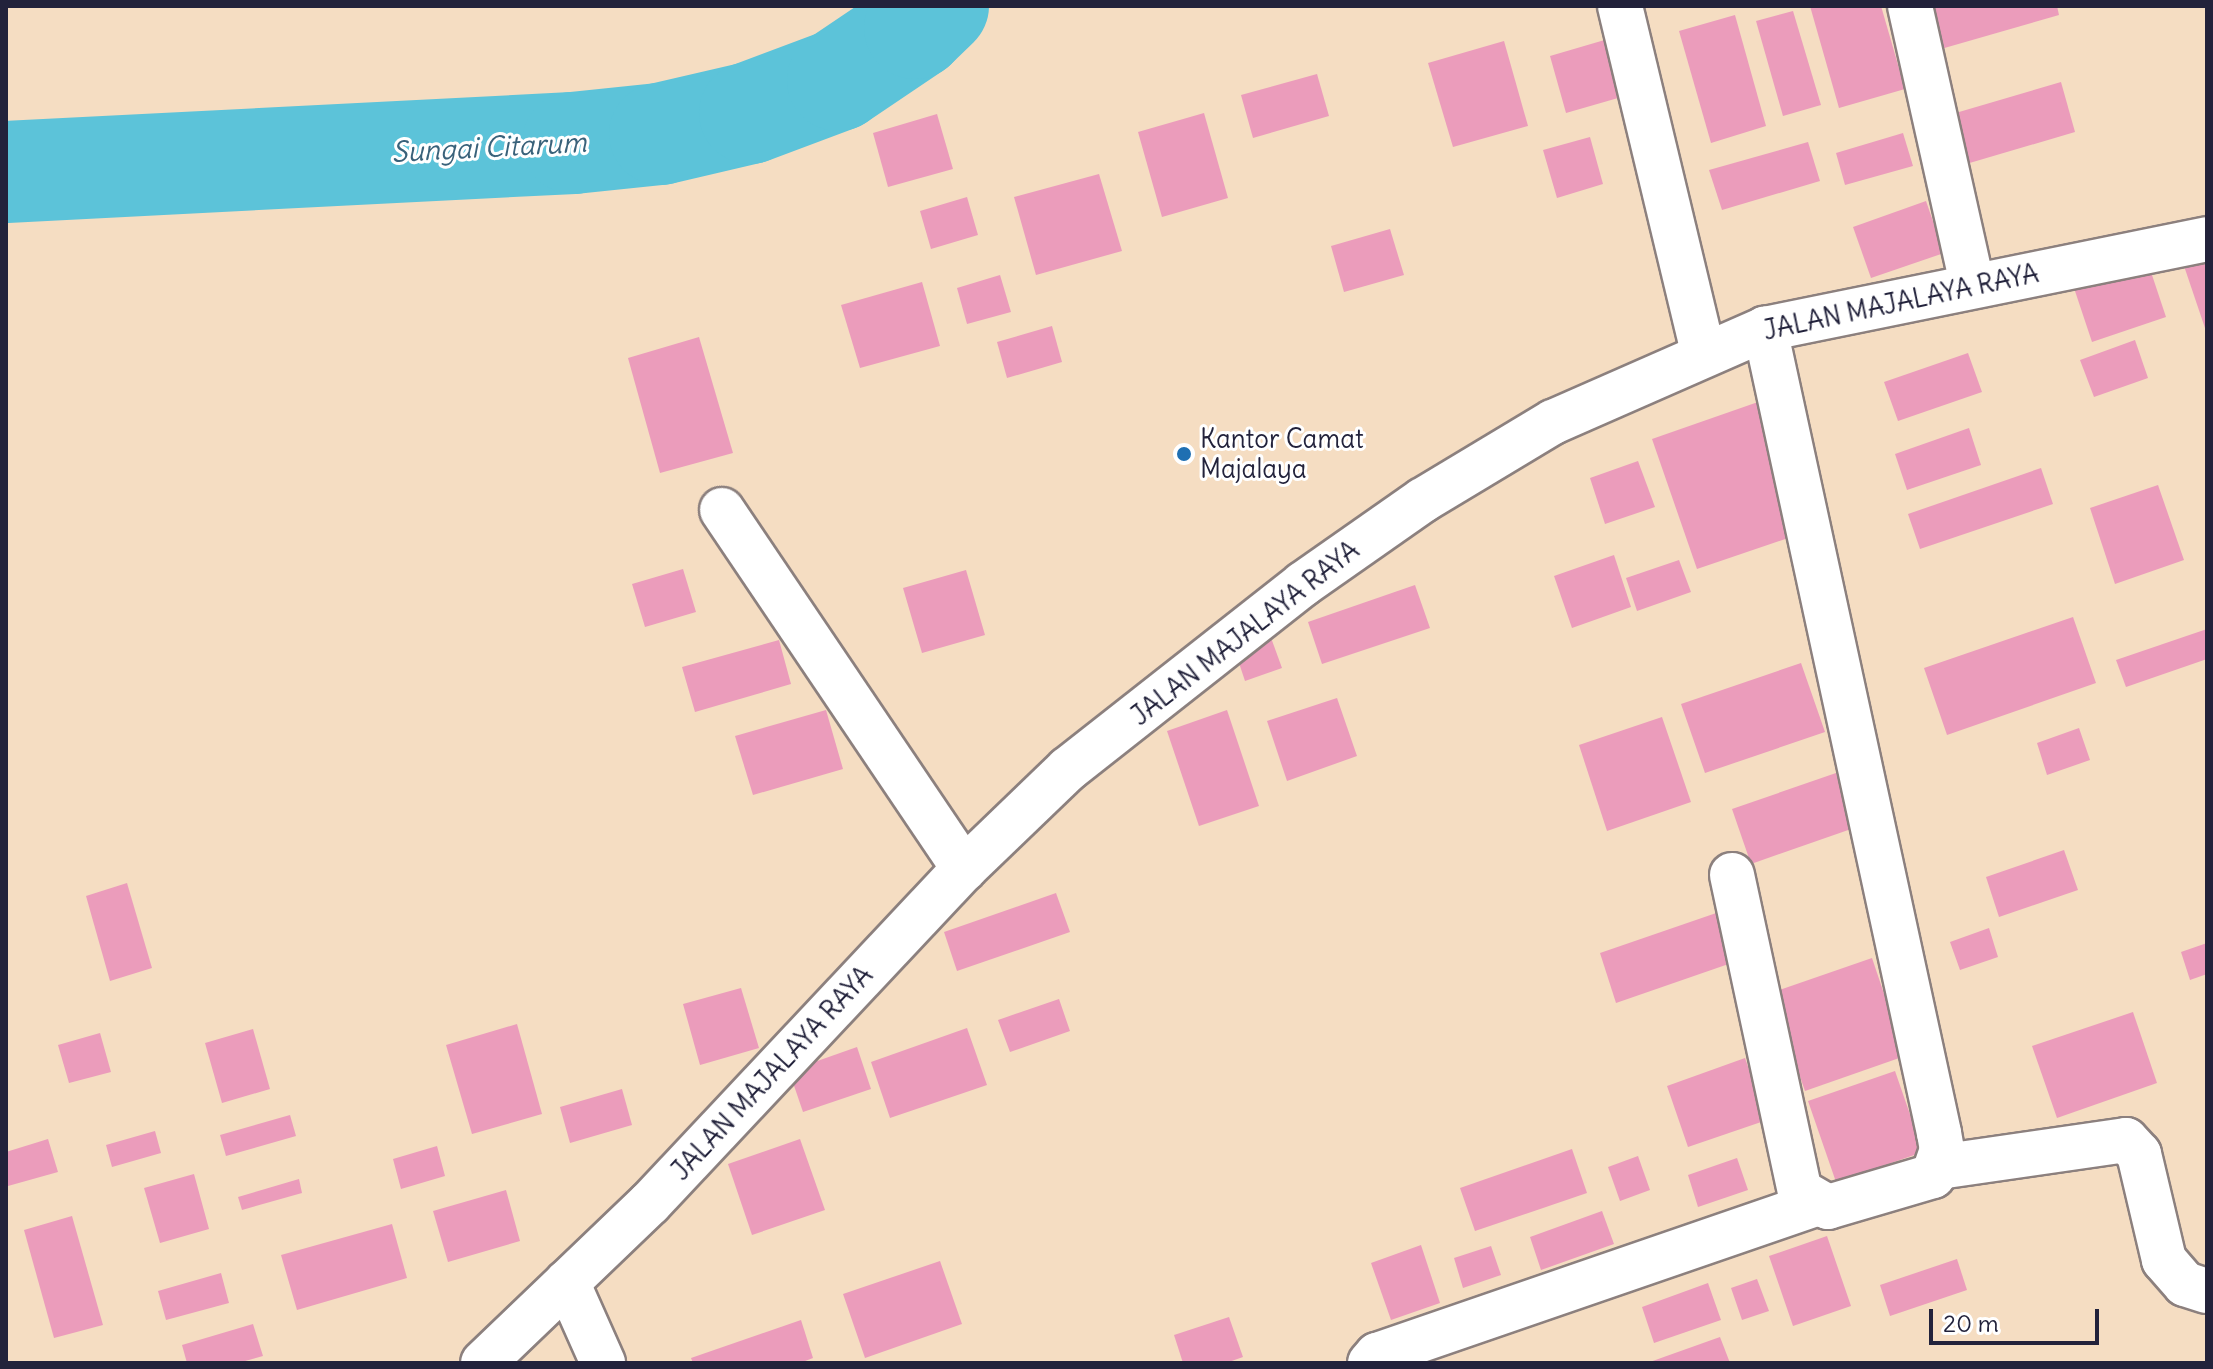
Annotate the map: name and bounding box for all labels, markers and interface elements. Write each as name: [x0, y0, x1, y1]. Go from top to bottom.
water label: Sungai Citarum: [391, 125, 587, 169]
street label: JALAN MAJALAYA RAYA: [1760, 258, 2042, 346]
place label: Kantor Camat Majalaya: [1200, 423, 1364, 484]
marker: Kantor Camat Majalaya: [1175, 445, 1193, 463]
street label: JALAN MAJALAYA RAYA: [1125, 534, 1365, 732]
street label: JALAN MAJALAYA RAYA: [665, 960, 879, 1186]
scale bar: [1933, 1293, 2103, 1343]
text: 20 m: [1943, 1308, 1999, 1338]

